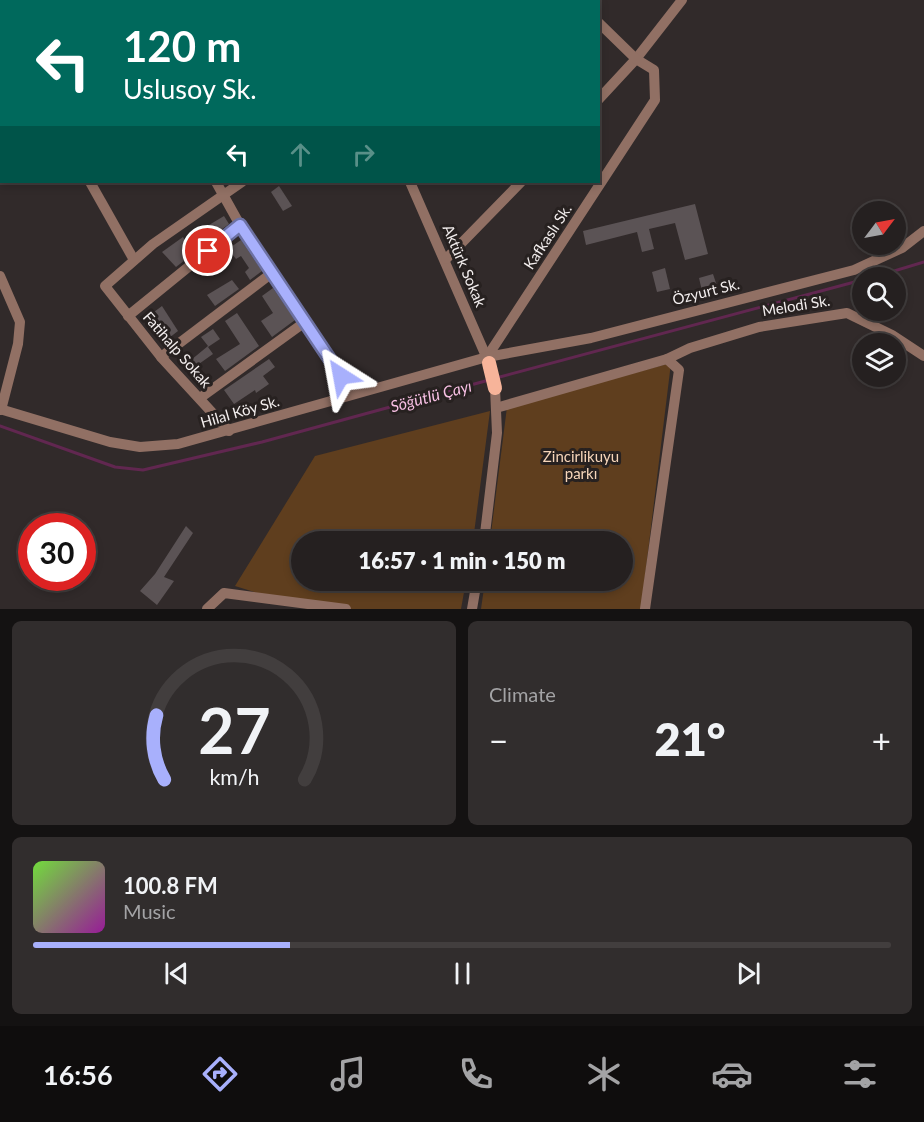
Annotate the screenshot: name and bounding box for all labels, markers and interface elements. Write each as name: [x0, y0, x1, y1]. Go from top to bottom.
text: 120 m: [123, 21, 241, 71]
icon: left: [24, 24, 102, 102]
text: Uslusoy Sk.: [123, 72, 257, 105]
icon: left: [221, 138, 254, 171]
icon: ahead: [284, 138, 317, 171]
icon: right: [347, 138, 380, 171]
street label: Kafkaslı Sk.: [519, 200, 575, 272]
north arrow: [852, 201, 906, 255]
map controls: [852, 201, 906, 387]
street label: Aktürk Sokak: [440, 222, 490, 310]
pin: [182, 225, 233, 276]
icon: arrive: [191, 234, 224, 267]
button: search: [852, 267, 906, 321]
street label: Özyurt Sk.: [670, 274, 741, 308]
street label: Melodi Sk.: [761, 291, 831, 319]
street label: Fatihalp Sokak: [140, 308, 216, 391]
button: layers: [852, 333, 906, 387]
position arrow: [309, 344, 373, 408]
water label: Söğütlü Çayı: [388, 376, 474, 415]
street label: Hilal Köy Sk.: [198, 391, 281, 431]
park label: Zincirlikuyu parkı: [543, 447, 619, 482]
speed limit sign: 30: [18, 513, 96, 591]
text: 16:57 · 1 min · 150 m: [359, 547, 565, 574]
text: Climate: [489, 682, 556, 706]
text: 27: [198, 692, 270, 767]
text: 21°: [655, 712, 725, 766]
text: −: [489, 720, 508, 760]
text: +: [872, 720, 891, 760]
text: km/h: [209, 764, 259, 790]
text: 100.8 FM: [123, 872, 218, 899]
text: Music: [123, 899, 176, 923]
icon: previous: [160, 957, 193, 990]
icon: pause: [446, 957, 479, 990]
icon: next: [732, 957, 765, 990]
icon: directions: [199, 1053, 241, 1095]
icon: music: [327, 1053, 369, 1095]
icon: phone: [455, 1053, 497, 1095]
icon: climate: [583, 1053, 625, 1095]
icon: car: [711, 1053, 753, 1095]
icon: filters: [839, 1053, 881, 1095]
text: 16:56: [43, 1058, 113, 1091]

